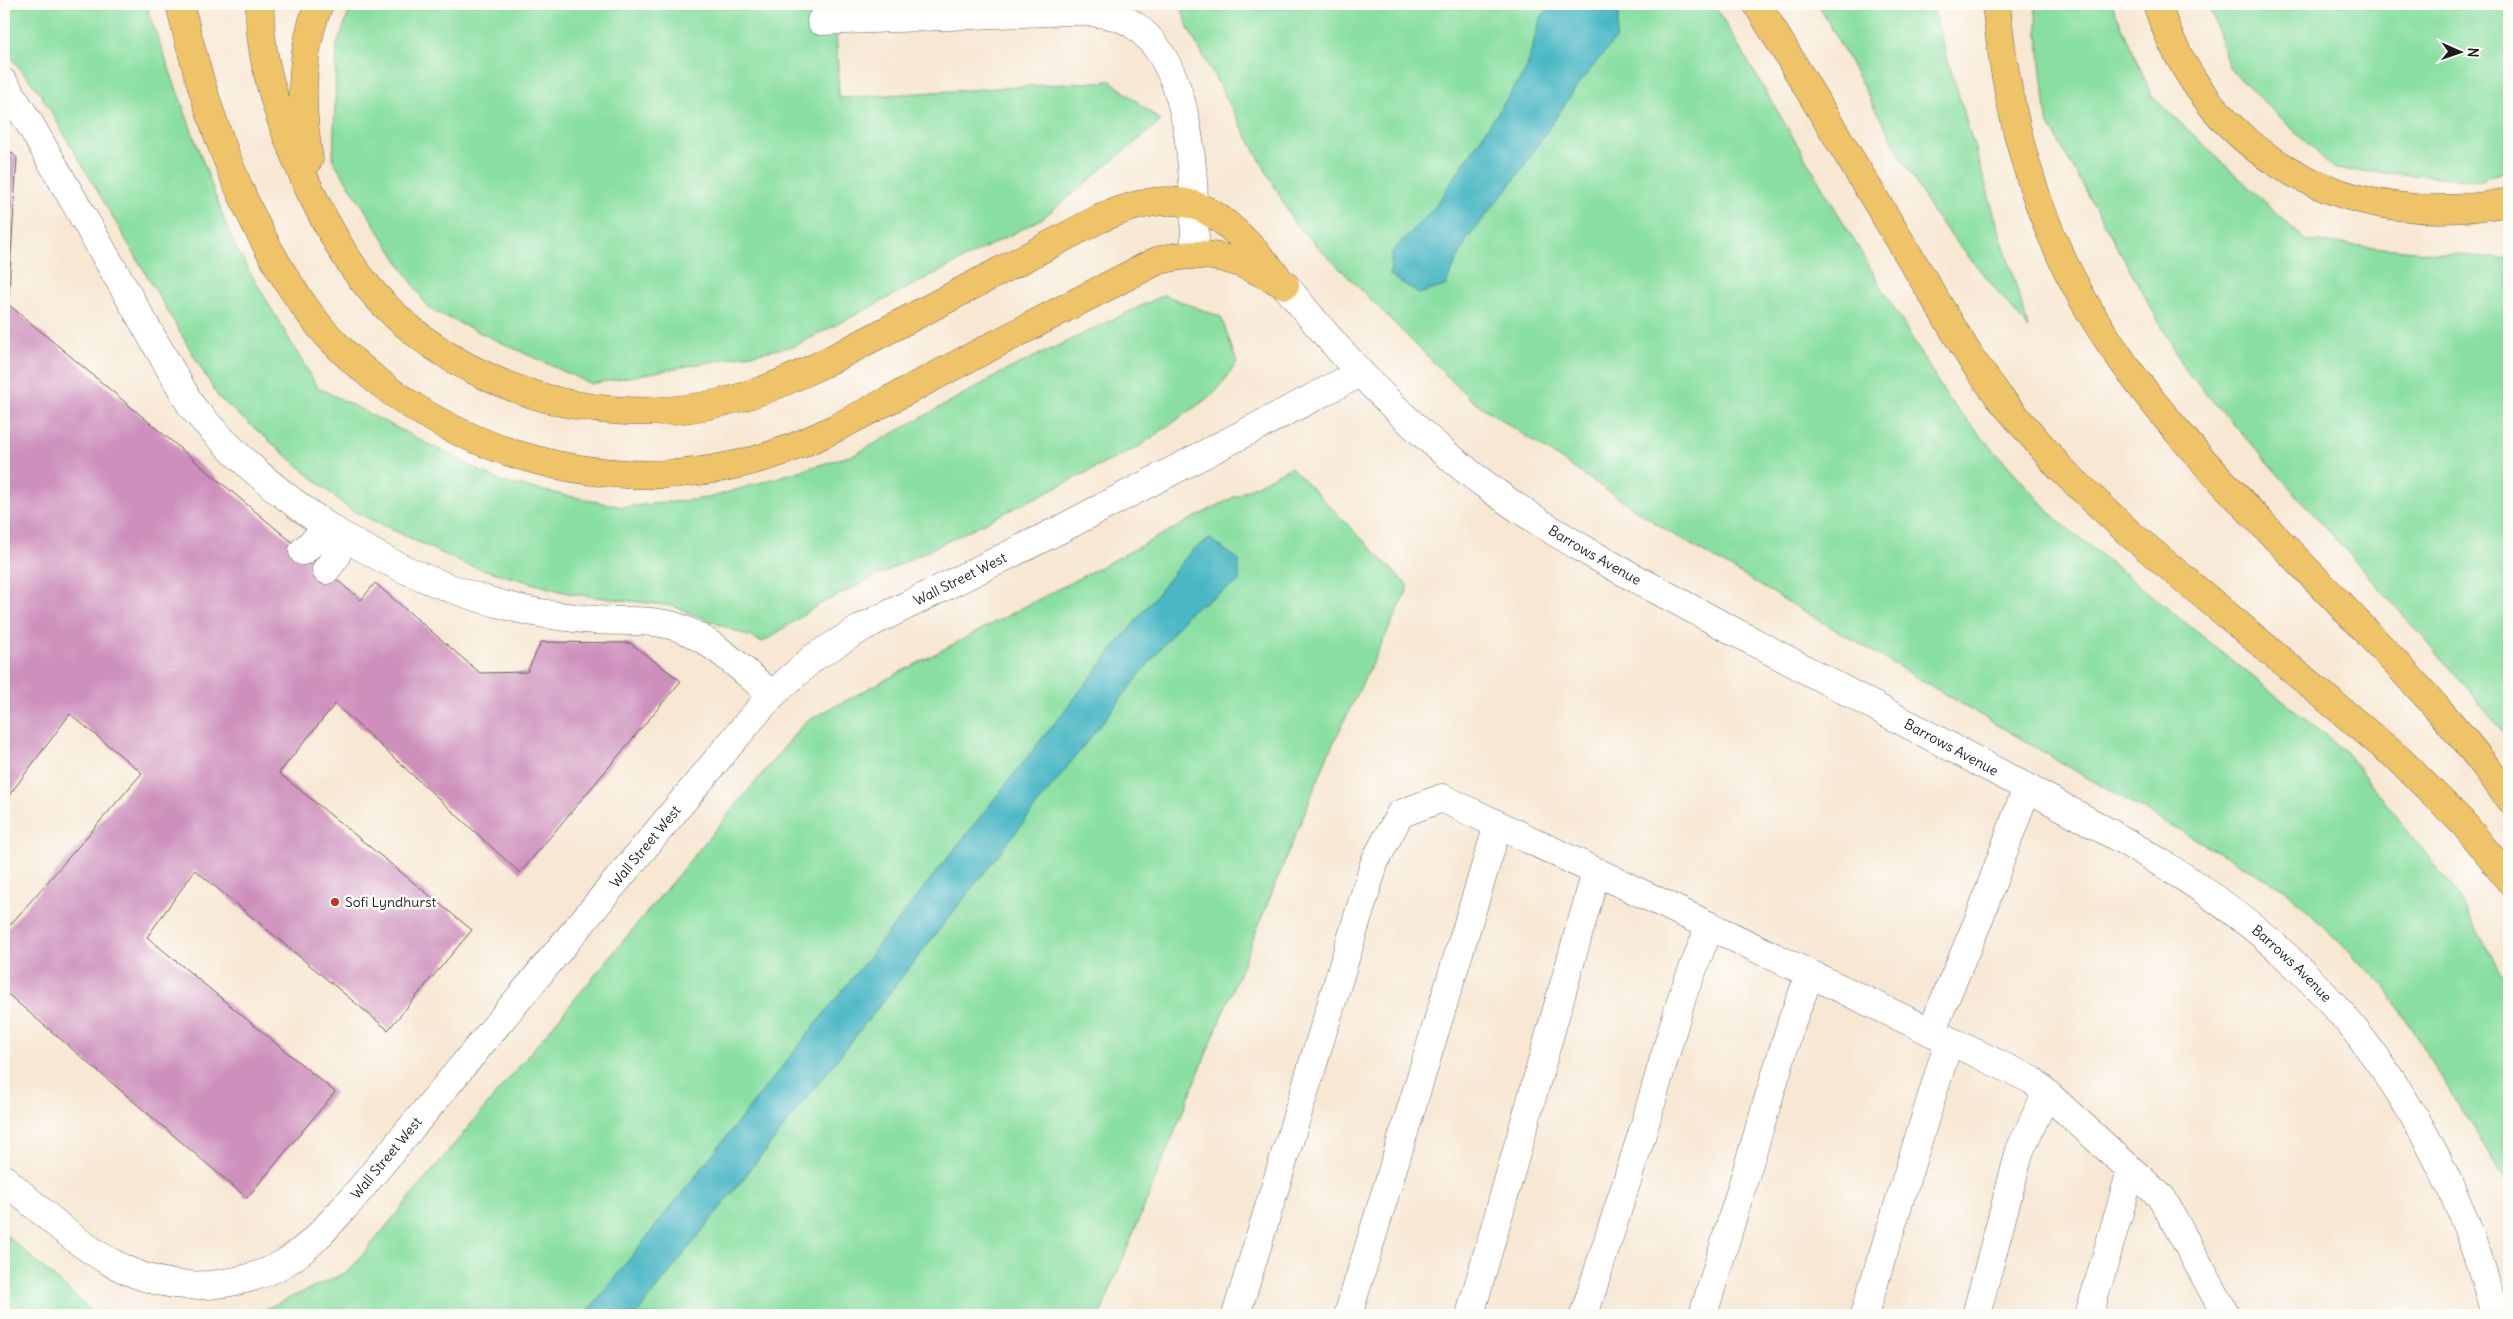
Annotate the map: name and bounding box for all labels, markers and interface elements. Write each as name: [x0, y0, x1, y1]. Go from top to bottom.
north arrow: [2436, 28, 2486, 78]
text: N: [2464, 47, 2482, 58]
street label: Barrows Avenue: [1545, 521, 1644, 589]
street label: Wall Street West: [911, 548, 1010, 610]
street label: Barrows Avenue: [1901, 715, 2001, 780]
street label: Wall Street West: [606, 801, 685, 891]
place label: Sofi Lyndhurst: [345, 893, 437, 911]
marker: Sofi Lyndhurst: [329, 896, 341, 908]
street label: Barrows Avenue: [2248, 921, 2336, 1006]
street label: Wall Street West: [347, 1113, 426, 1203]

